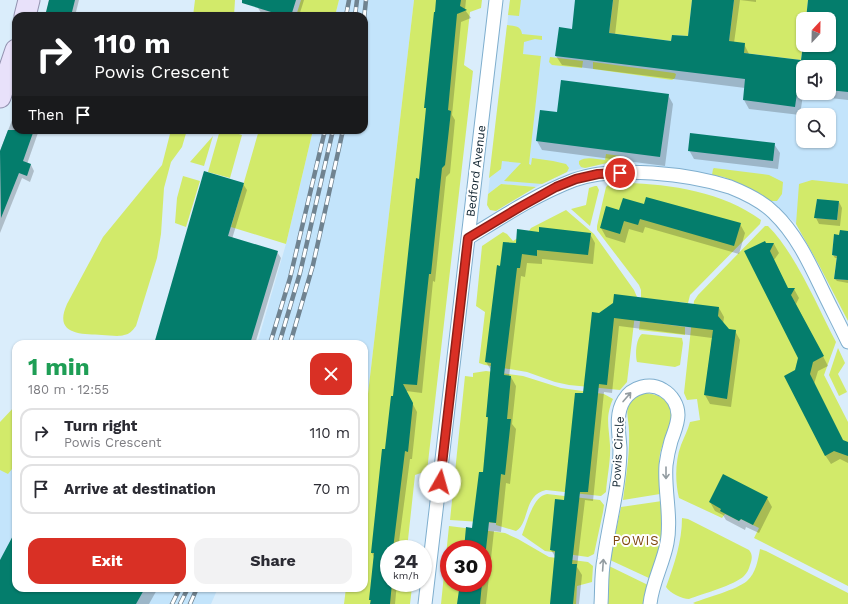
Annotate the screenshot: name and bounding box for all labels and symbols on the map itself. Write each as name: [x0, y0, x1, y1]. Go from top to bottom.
north arrow: [796, 12, 836, 52]
street label: Bedford Avenue: [463, 124, 489, 218]
pin: [603, 156, 637, 190]
one-way arrow: [623, 392, 632, 402]
street label: Powis Circle: [609, 416, 627, 488]
position arrow: [419, 461, 461, 503]
one-way arrow: [662, 466, 670, 479]
district label: POWIS: [612, 533, 660, 548]
speed limit sign: 30: [440, 540, 492, 592]
one-way arrow: [600, 559, 607, 572]

